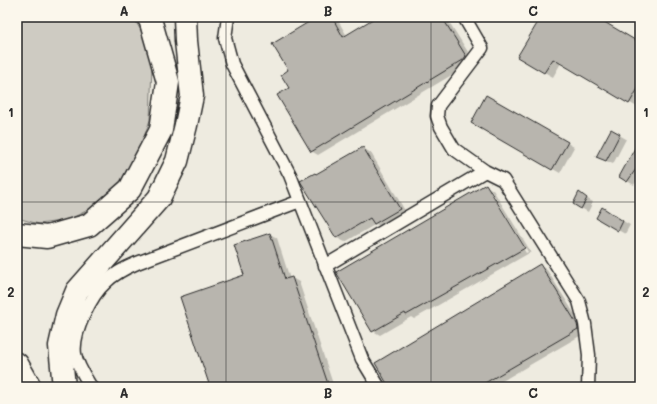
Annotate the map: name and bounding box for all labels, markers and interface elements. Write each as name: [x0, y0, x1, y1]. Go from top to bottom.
text: A: [119, 2, 129, 19]
text: B: [324, 2, 333, 19]
text: C: [528, 2, 538, 19]
text: 1: [8, 103, 14, 120]
text: 1: [643, 103, 649, 120]
text: 2: [7, 283, 15, 300]
text: 2: [642, 283, 650, 300]
text: A: [119, 384, 129, 401]
text: B: [324, 384, 333, 401]
text: C: [528, 384, 538, 401]

